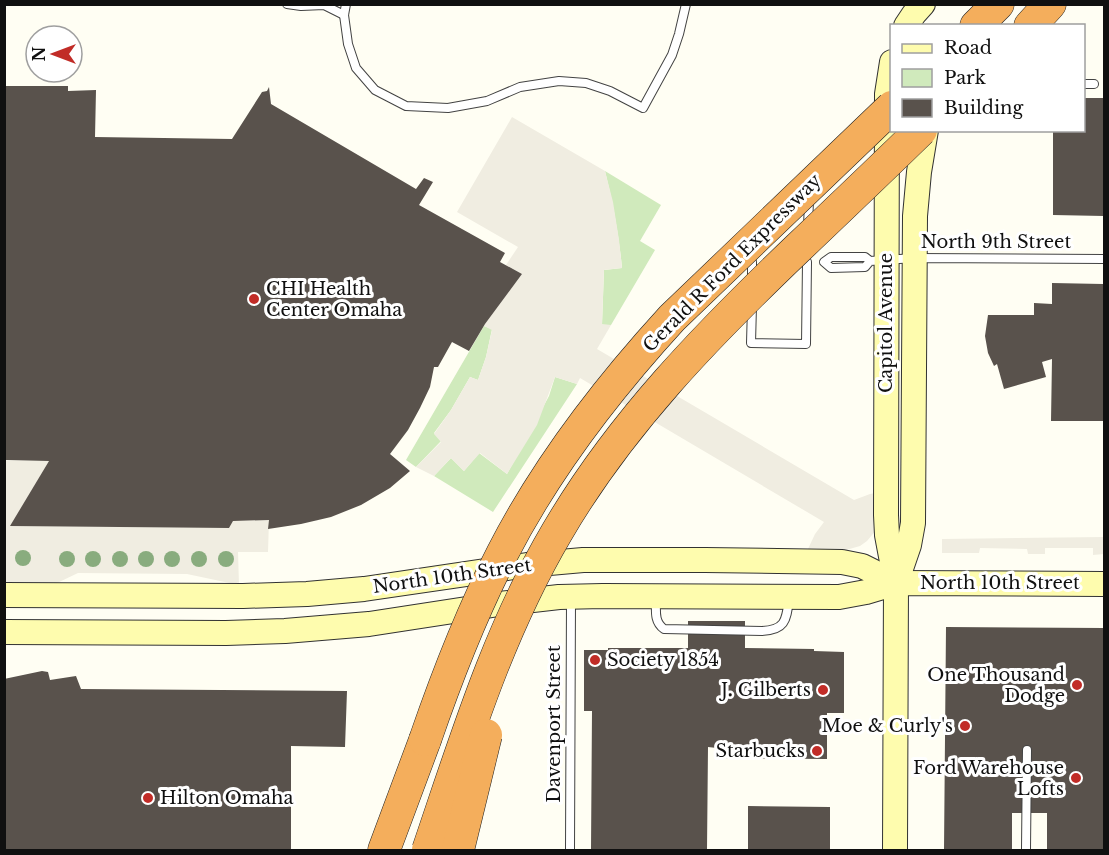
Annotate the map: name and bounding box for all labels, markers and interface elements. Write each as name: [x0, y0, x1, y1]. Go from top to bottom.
north arrow: [24, 24, 84, 84]
legend: [890, 24, 1085, 132]
text: Road: [944, 37, 992, 59]
text: N: [29, 46, 49, 62]
text: Park: [944, 67, 986, 89]
text: Building: [944, 97, 1023, 119]
street label: Gerald R Ford Expressway: [638, 169, 826, 357]
street label: North 9th Street: [921, 231, 1071, 253]
street label: Capitol Avenue: [875, 253, 897, 393]
place label: CHI Health Center Omaha: [266, 278, 402, 321]
marker: CHI Health Center Omaha: [247, 292, 261, 306]
street label: North 10th Street: [371, 554, 533, 598]
street label: North 10th Street: [920, 572, 1080, 594]
street label: Davenport Street: [543, 645, 565, 803]
place label: Society 1854: [607, 649, 719, 671]
marker: Society 1854: [588, 653, 602, 667]
place label: One Thousand Dodge: [927, 664, 1065, 707]
marker: One Thousand Dodge: [1070, 678, 1084, 692]
place label: J. Gilberts: [719, 679, 811, 701]
marker: J. Gilberts: [816, 683, 830, 697]
place label: Moe & Curly's: [822, 715, 953, 737]
marker: Moe & Curly's: [958, 719, 972, 733]
place label: Starbucks: [715, 740, 805, 762]
marker: Starbucks: [810, 744, 824, 758]
place label: Ford Warehouse Lofts: [913, 757, 1064, 800]
marker: Ford Warehouse Lofts: [1069, 771, 1083, 785]
place label: Hilton Omaha: [160, 787, 293, 809]
marker: Hilton Omaha: [141, 791, 155, 805]

